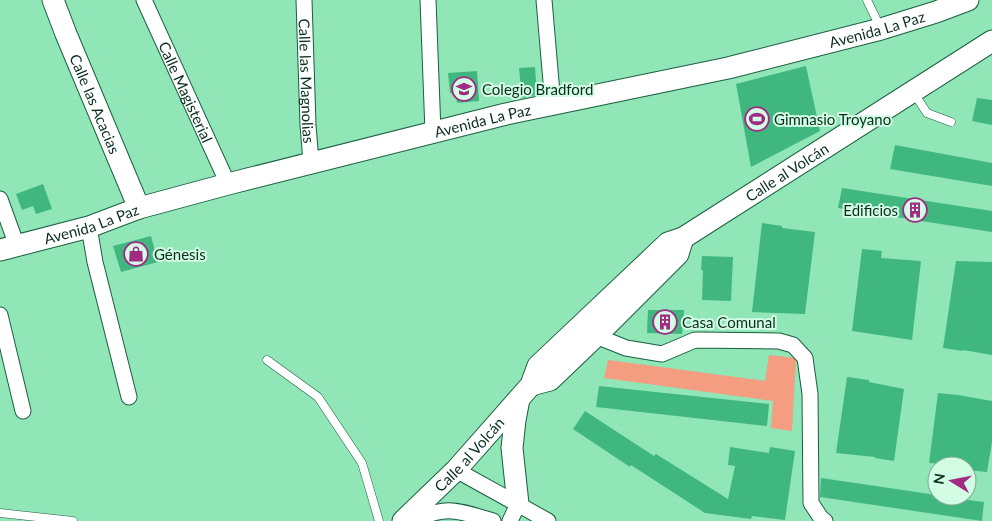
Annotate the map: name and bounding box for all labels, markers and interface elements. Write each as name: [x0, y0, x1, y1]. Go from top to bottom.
street label: Avenida La Paz: [827, 7, 927, 51]
street label: Calle las Magnolias: [296, 18, 318, 144]
street label: Calle Magisterial: [155, 39, 217, 145]
street label: Calle las Acacias: [66, 51, 124, 156]
school or university icon: Colegio Bradford: [451, 76, 477, 102]
place label: Colegio Bradford: [482, 80, 593, 98]
street label: Avenida La Paz: [432, 100, 533, 141]
sports icon: Gimnasio Troyano: [744, 106, 770, 132]
place label: Gimnasio Troyano: [774, 110, 891, 128]
street label: Calle al Volcán: [742, 139, 832, 205]
building icon: Edificios: [902, 197, 928, 223]
street label: Avenida La Paz: [42, 200, 141, 247]
place label: Edificios: [843, 201, 898, 219]
shop icon: Génesis: [123, 241, 149, 267]
place label: Génesis: [154, 245, 206, 263]
building icon: Casa Comunal: [652, 309, 678, 335]
place label: Casa Comunal: [682, 313, 776, 331]
street label: Calle al Volcán: [430, 413, 508, 495]
north arrow: [927, 456, 977, 506]
text: N: [929, 472, 948, 485]

